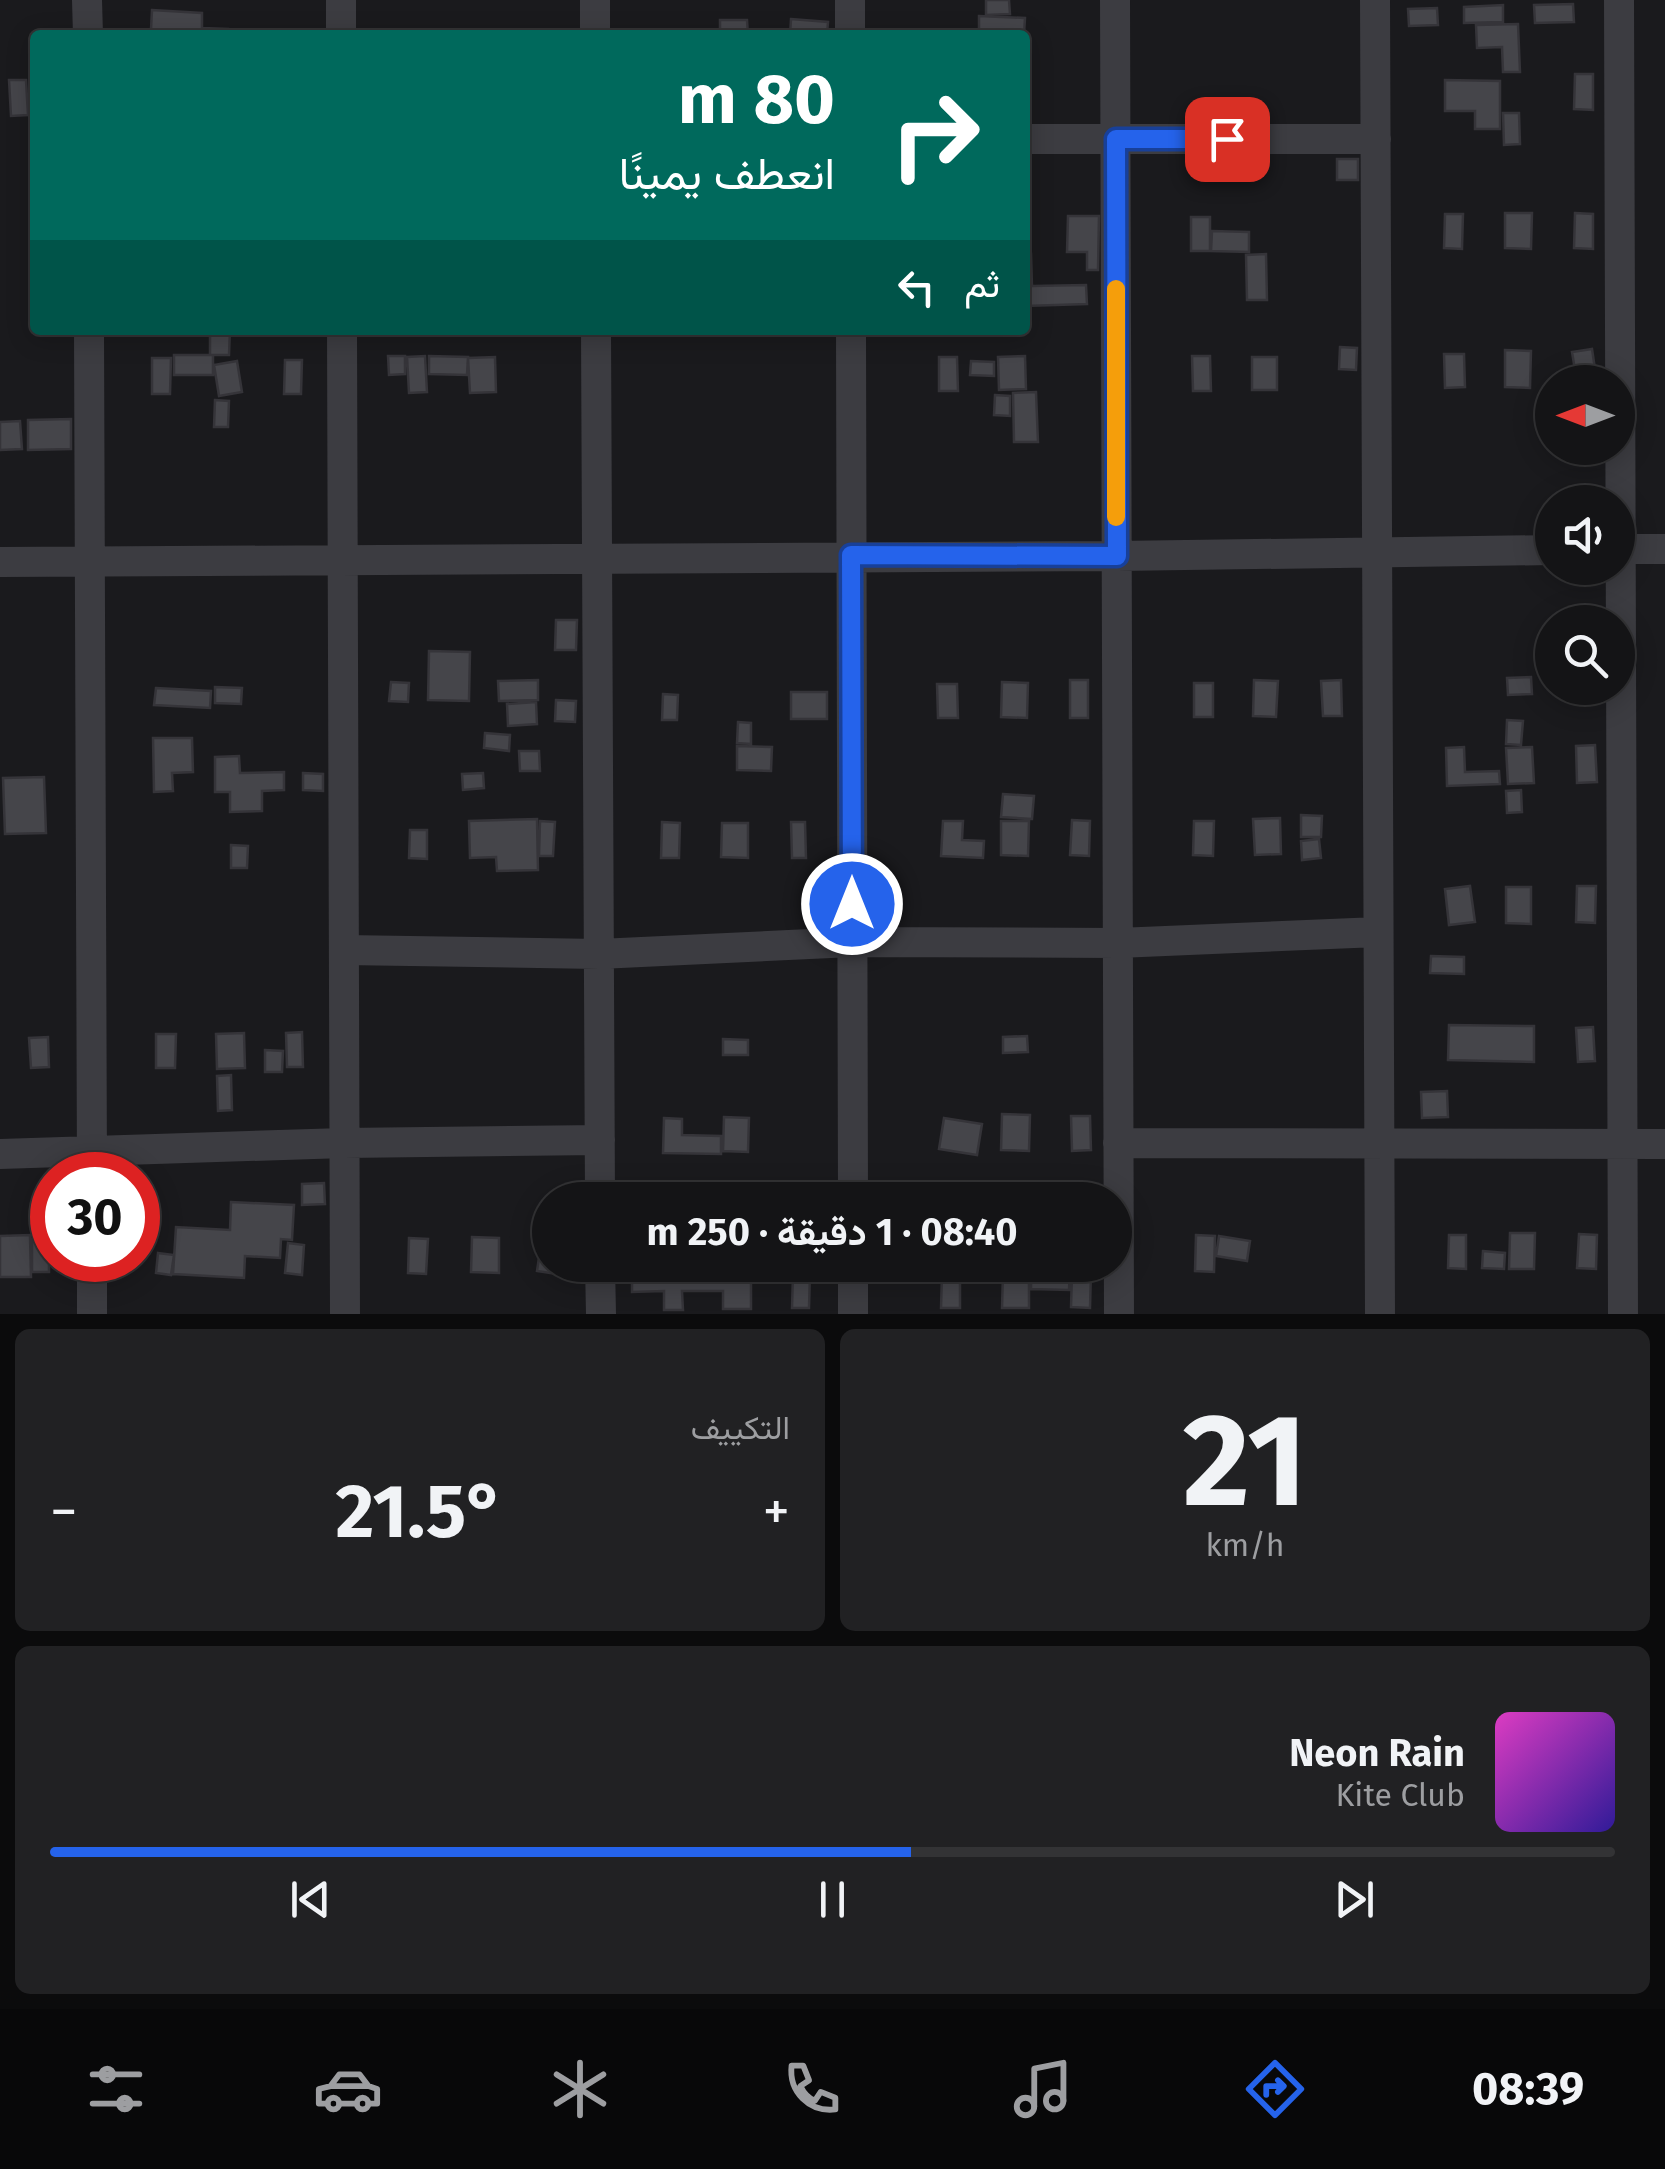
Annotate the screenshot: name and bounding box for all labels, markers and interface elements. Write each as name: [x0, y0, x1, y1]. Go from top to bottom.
text: 80 m: [678, 58, 835, 142]
icon: right: [870, 70, 1000, 200]
pin: [1185, 97, 1270, 182]
icon: arrive: [1200, 112, 1255, 167]
text: انعطف يمينًا: [619, 147, 835, 201]
icon: left: [889, 260, 944, 315]
text: ثم: [964, 261, 1000, 307]
north arrow: [1535, 365, 1635, 465]
map controls: [1535, 365, 1635, 705]
button: sound: [1535, 485, 1635, 585]
button: search: [1535, 605, 1635, 705]
position arrow: [800, 852, 904, 956]
speed limit sign: 30: [30, 1152, 160, 1282]
text: 08:40 · 1 دقيقة · 250 m: [647, 1209, 1017, 1255]
text: 21: [1183, 1383, 1307, 1539]
text: التكييف: [691, 1409, 790, 1447]
text: 21.5°: [335, 1467, 505, 1557]
text: −: [50, 1479, 78, 1545]
text: +: [763, 1479, 790, 1545]
text: km/h: [1205, 1526, 1285, 1564]
text: Neon Rain: [1289, 1730, 1465, 1776]
text: Kite Club: [1336, 1776, 1465, 1814]
icon: previous: [283, 1872, 338, 1927]
icon: pause: [805, 1872, 860, 1927]
icon: next: [1327, 1872, 1382, 1927]
icon: filters: [81, 2054, 151, 2124]
icon: car: [313, 2054, 383, 2124]
icon: climate: [545, 2054, 615, 2124]
icon: phone: [777, 2054, 847, 2124]
icon: music: [1008, 2054, 1078, 2124]
icon: directions: [1240, 2054, 1310, 2124]
text: 08:39: [1472, 2062, 1584, 2116]

